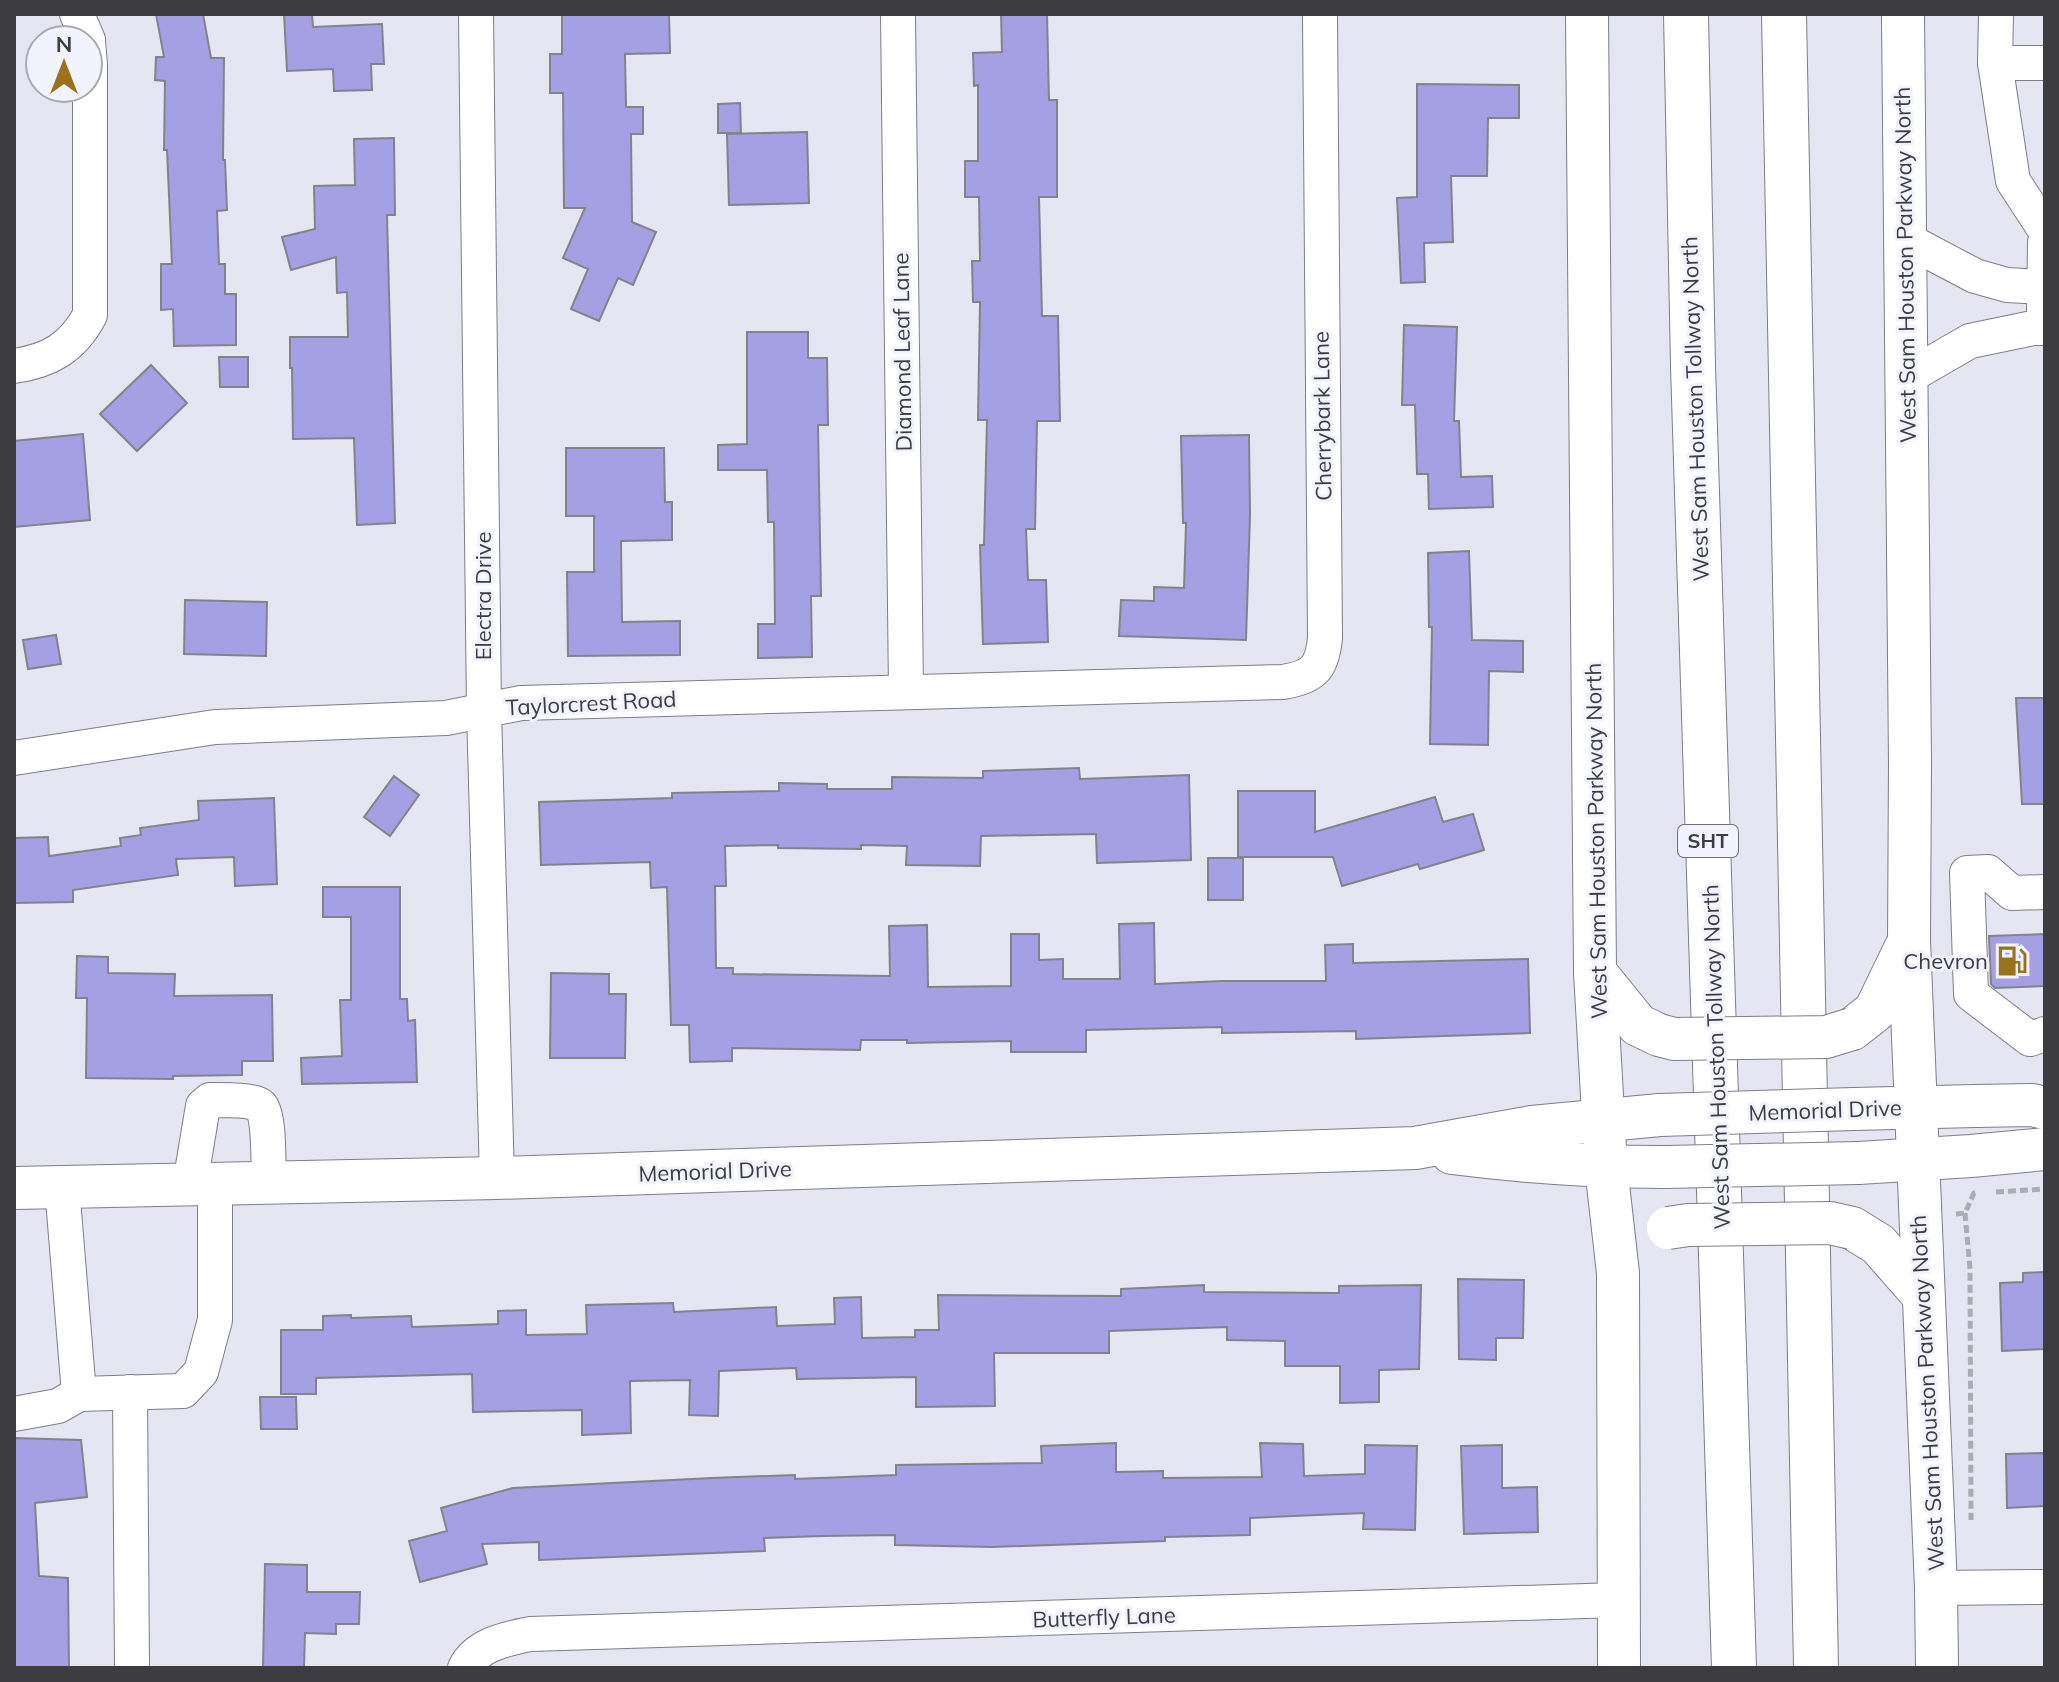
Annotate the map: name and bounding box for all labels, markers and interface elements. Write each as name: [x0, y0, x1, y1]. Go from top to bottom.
north arrow: [24, 24, 104, 104]
text: N: [56, 30, 72, 58]
street label: West Sam Houston Parkway North: [1888, 87, 1922, 443]
street label: West Sam Houston Tollway North: [1675, 236, 1715, 582]
street label: Diamond Leaf Lane: [886, 252, 918, 452]
street label: Cherrybark Lane: [1307, 331, 1337, 501]
street label: Electra Drive: [469, 532, 497, 660]
street label: West Sam Houston Parkway North: [1579, 663, 1613, 1019]
street label: Taylorcrest Road: [505, 685, 677, 721]
road number: SHT: [1678, 825, 1738, 857]
street label: West Sam Houston Tollway North: [1696, 884, 1736, 1230]
fuel station icon: Chevron: [1995, 944, 2029, 978]
place label: Chevron: [1903, 947, 1988, 975]
street label: Memorial Drive: [1748, 1093, 1902, 1127]
street label: Memorial Drive: [638, 1154, 792, 1188]
street label: West Sam Houston Parkway North: [1904, 1214, 1950, 1572]
street label: Butterfly Lane: [1032, 1601, 1176, 1633]

